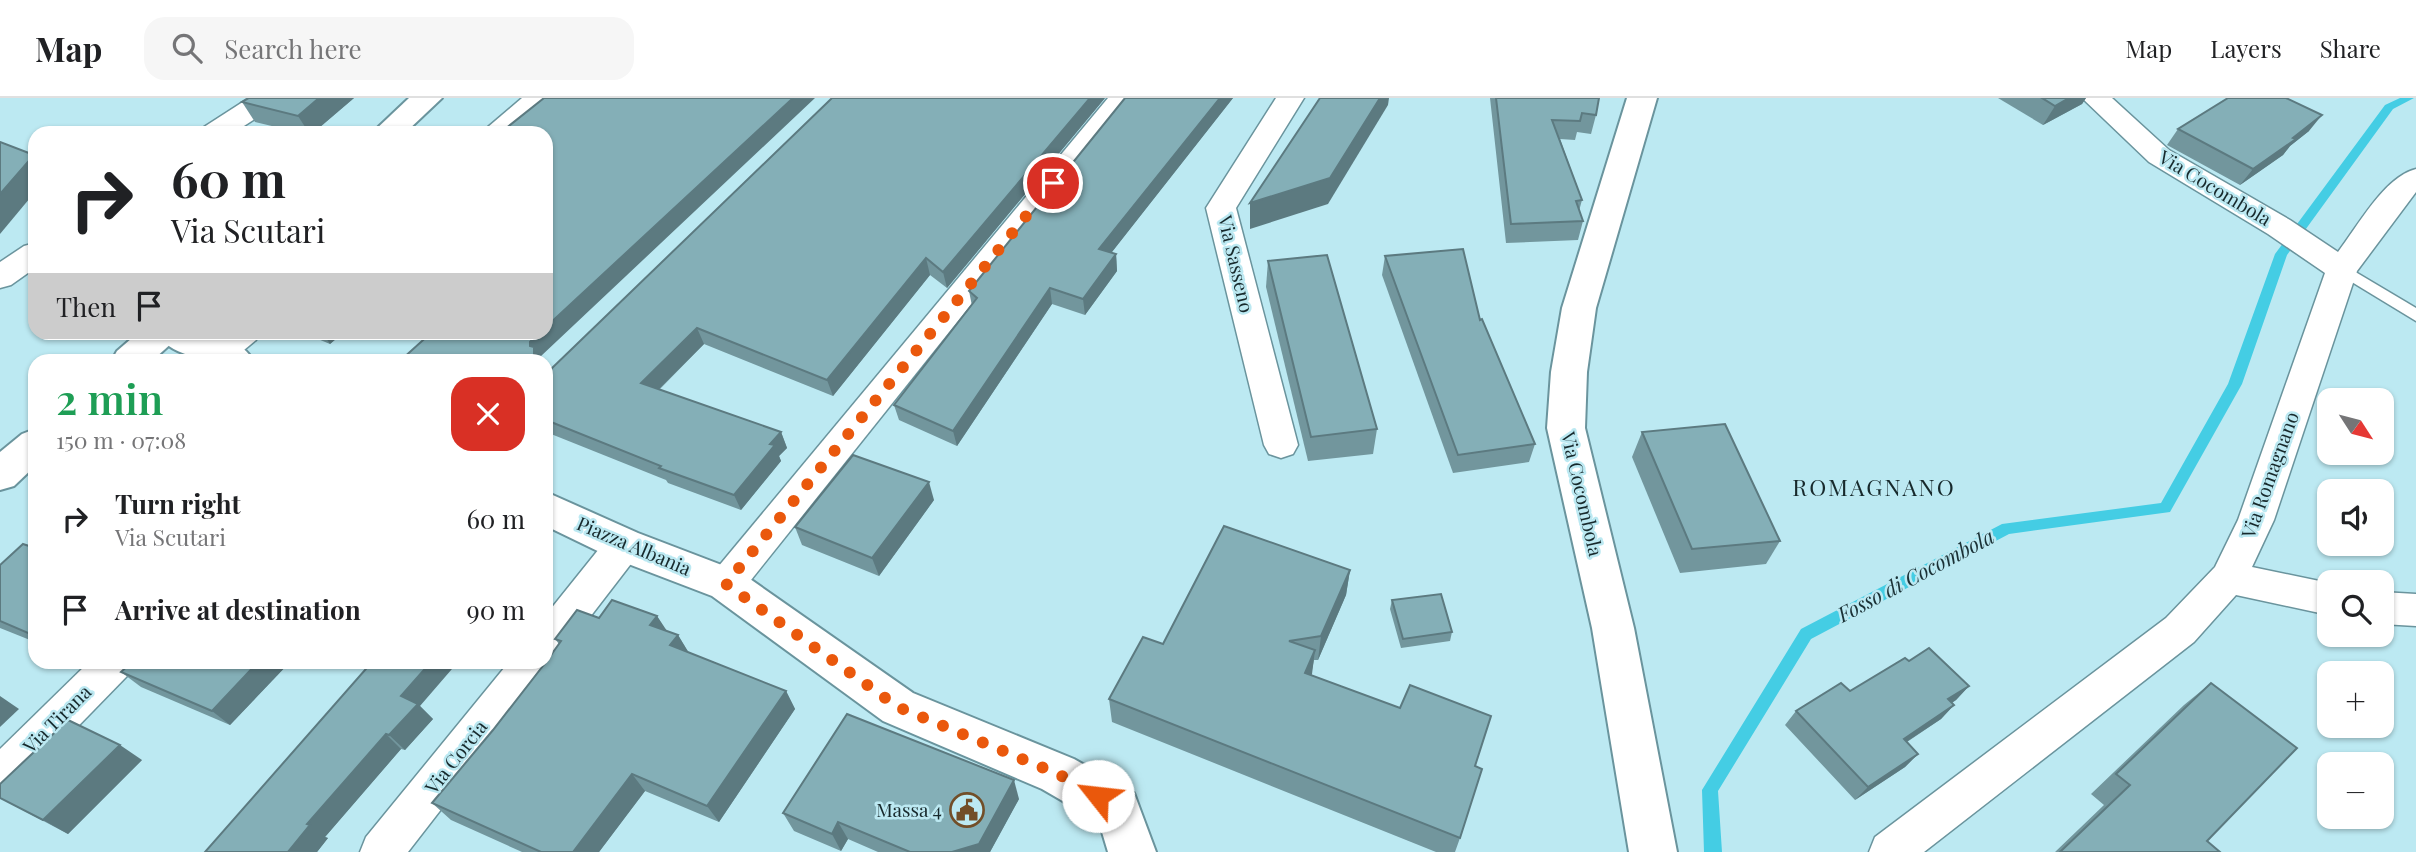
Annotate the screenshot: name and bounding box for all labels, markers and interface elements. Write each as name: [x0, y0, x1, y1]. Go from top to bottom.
search box: [144, 17, 634, 80]
text: Map: [35, 26, 102, 70]
icon: search: [168, 29, 206, 67]
text: Search here: [224, 31, 362, 66]
text: Map: [2126, 32, 2172, 64]
text: Layers: [2210, 32, 2282, 64]
text: Share: [2320, 32, 2381, 64]
street label: Via Cocombola: [2154, 143, 2277, 231]
text: 60 m: [171, 145, 286, 210]
pin: [1023, 153, 1083, 213]
icon: right: [56, 154, 147, 245]
icon: arrive: [1034, 164, 1072, 202]
text: Via Scutari: [171, 208, 325, 251]
street label: Via Sasseno: [1213, 212, 1261, 315]
icon: arrive: [130, 287, 168, 325]
text: Then: [56, 289, 116, 324]
text: 2 min: [56, 370, 163, 426]
button: close: [451, 377, 525, 451]
north arrow: [2317, 388, 2394, 466]
map controls: [2317, 388, 2394, 829]
street label: Via Romagnano: [2234, 408, 2304, 542]
text: 150 m · 07:08: [56, 424, 186, 455]
street label: Via Cocombola: [1556, 428, 1610, 559]
district label: ROMAGNANO: [1792, 471, 1956, 502]
button: sound: [2317, 479, 2394, 556]
text: Turn right: [115, 486, 241, 521]
icon: right: [56, 500, 94, 538]
text: 60 m: [466, 501, 525, 536]
street label: Piazza Albania: [573, 509, 696, 581]
text: Via Scutari: [115, 521, 226, 552]
water label: Fosso di Cocombola: [1831, 521, 1999, 628]
button: search: [2317, 570, 2394, 647]
icon: arrive: [56, 591, 94, 629]
text: Arrive at destination: [115, 592, 361, 627]
text: 90 m: [467, 592, 525, 627]
button: +: [2317, 661, 2394, 738]
street label: Via Tirana: [16, 678, 96, 759]
street label: Via Corcia: [418, 714, 493, 799]
button: −: [2317, 752, 2394, 829]
position arrow: [1061, 759, 1135, 833]
public building icon: Massa 4: [948, 791, 986, 829]
place label: Massa 4: [876, 796, 942, 822]

